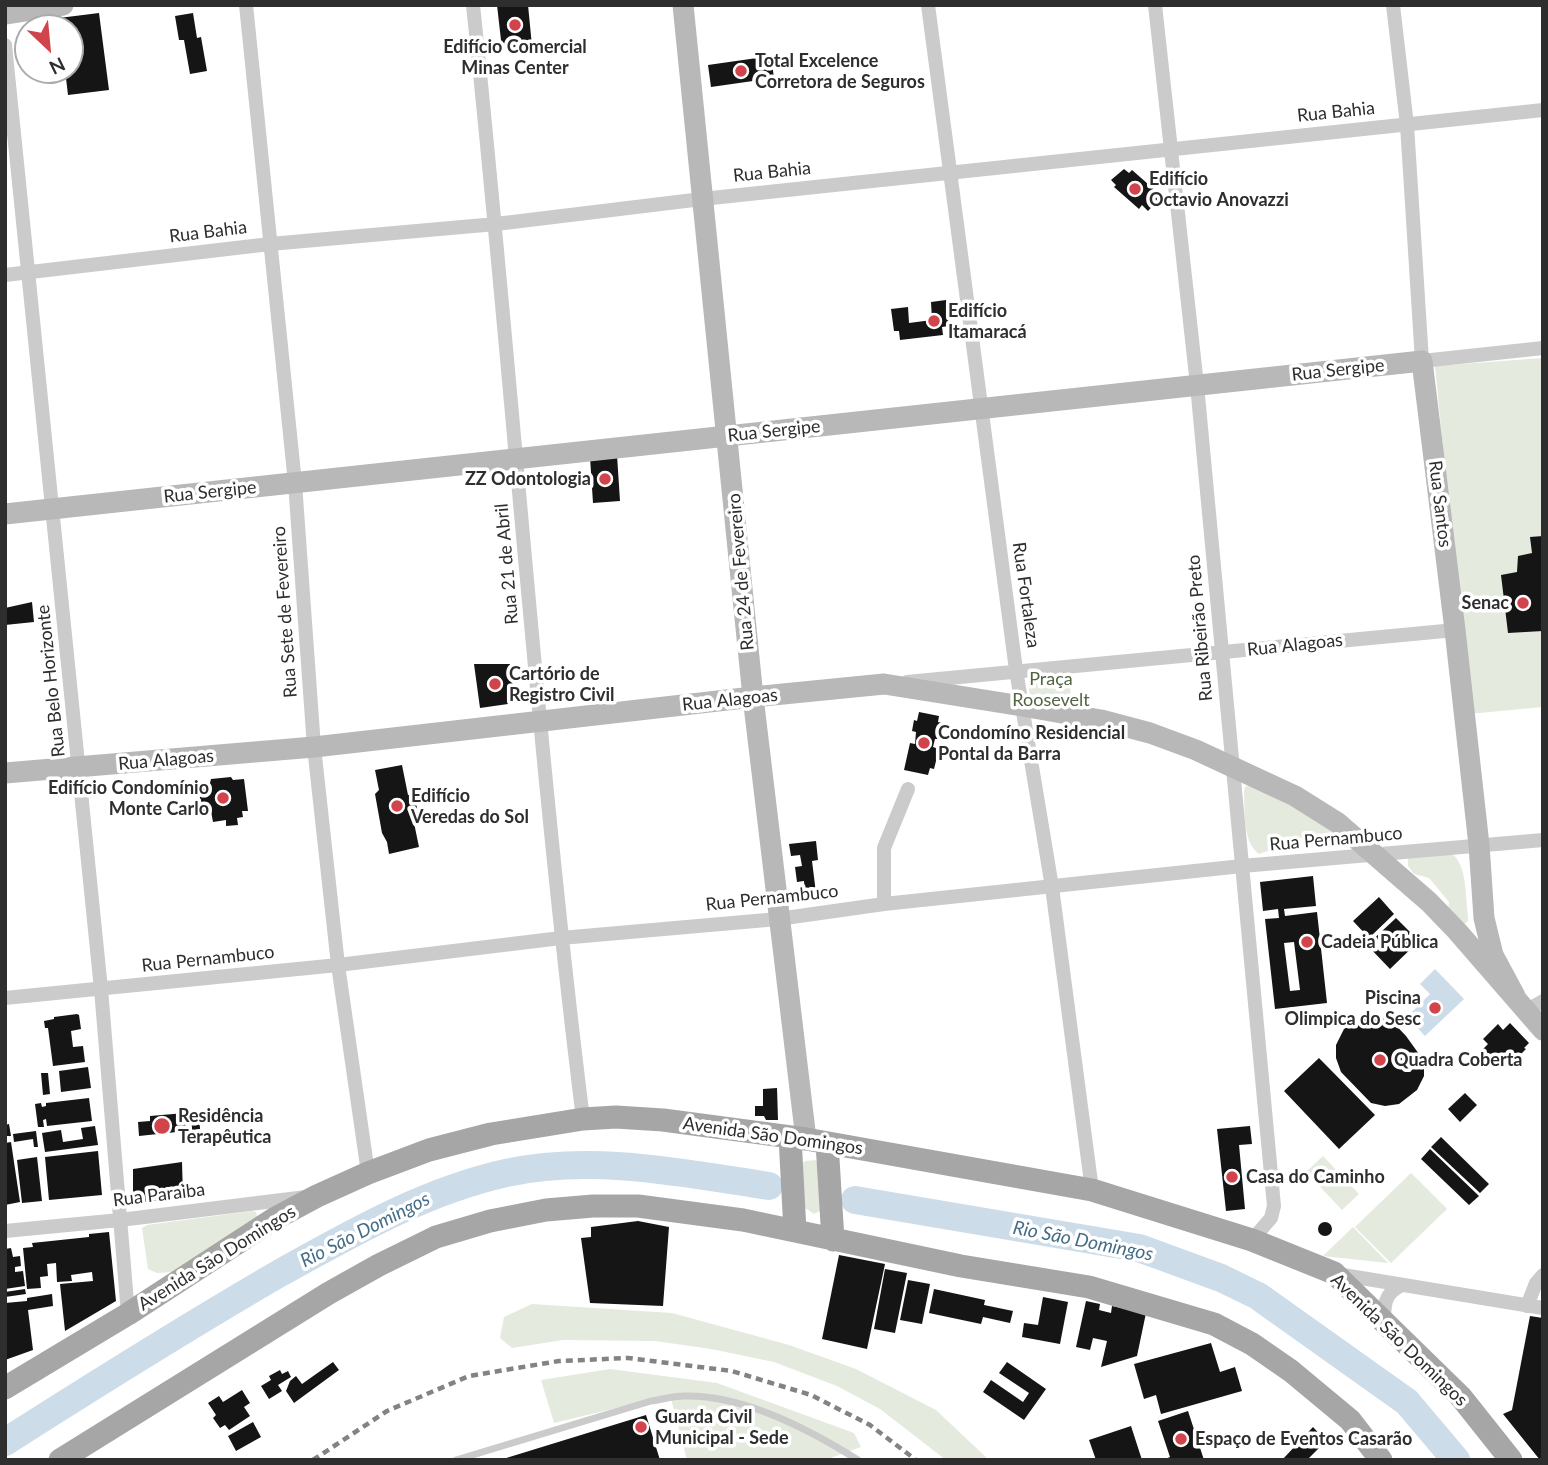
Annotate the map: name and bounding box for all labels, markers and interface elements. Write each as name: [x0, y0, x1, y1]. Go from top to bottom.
north arrow: [14, 14, 84, 84]
marker: Edifício Comercial Minas Center: [507, 17, 523, 33]
place label: Edifício Comercial Minas Center: [443, 36, 587, 78]
place label: Total Excelence Corretora de Seguros: [755, 50, 925, 92]
text: N: [46, 53, 69, 80]
marker: Total Excelence Corretora de Seguros: [733, 63, 749, 79]
street label: Rua Bahia: [1296, 97, 1376, 127]
street label: Rua Bahia: [732, 157, 812, 187]
place label: Edifício Octavio Anovazzi: [1149, 168, 1289, 210]
marker: Edifício Octavio Anovazzi: [1127, 181, 1143, 197]
street label: Rua Bahia: [168, 217, 248, 247]
place label: Edifício Itamaracá: [948, 300, 1027, 342]
marker: Edifício Itamaracá: [926, 313, 942, 329]
street label: Rua Sergipe: [1290, 354, 1386, 386]
street label: Rua Sergipe: [726, 415, 822, 447]
street label: Rua Santos: [1424, 459, 1456, 549]
place label: ZZ Odontologia: [465, 468, 591, 490]
marker: ZZ Odontologia: [597, 471, 613, 487]
street label: Rua Sergipe: [162, 476, 258, 508]
street label: Rua 24 de Fevereiro: [723, 492, 759, 652]
street label: Rua 21 de Abril: [491, 503, 523, 625]
street label: Rua Sete de Fevereiro: [268, 525, 302, 699]
street label: Rua Fortaleza: [1008, 541, 1044, 649]
street label: Rua Ribeirão Preto: [1183, 554, 1217, 702]
place label: Senac: [1462, 592, 1509, 614]
marker: Senac: [1515, 595, 1531, 611]
street label: Rua Belo Horizonte: [32, 604, 70, 758]
street label: Rua Alagoas: [1246, 629, 1344, 661]
place label: Cartório de Registro Civil: [509, 663, 614, 706]
park label: Praça Roosevelt: [1012, 668, 1090, 710]
marker: Cartório de Registro Civil: [487, 676, 503, 692]
street label: Rua Alagoas: [681, 684, 779, 716]
place label: Condomíno Residencial Pontal da Barra: [938, 722, 1125, 764]
marker: Condomíno Residencial Pontal da Barra: [916, 735, 932, 751]
street label: Rua Alagoas: [117, 745, 215, 775]
place label: Edifício Condomínio Monte Carlo: [48, 777, 209, 820]
place label: Edifício Veredas do Sol: [411, 785, 529, 828]
marker: Edifício Condomínio Monte Carlo: [215, 790, 231, 806]
marker: Edifício Veredas do Sol: [389, 798, 405, 814]
street label: Rua Pernambuco: [1269, 822, 1403, 856]
street label: Rua Pernambuco: [705, 880, 839, 916]
place label: Cadeia Pública: [1321, 931, 1438, 953]
marker: Cadeia Pública: [1299, 934, 1315, 950]
street label: Rua Pernambuco: [141, 941, 275, 977]
place label: Piscina Olimpica do Sesc: [1285, 987, 1421, 1030]
marker: Piscina Olimpica do Sesc: [1427, 1000, 1443, 1016]
place label: Quadra Coberta: [1394, 1049, 1522, 1071]
marker: Quadra Coberta: [1372, 1052, 1388, 1068]
place label: Residência Terapêutica: [178, 1105, 271, 1148]
street label: Avenida São Domingos: [682, 1113, 864, 1159]
marker: Residência Terapêutica: [152, 1116, 172, 1136]
place label: Casa do Caminho: [1246, 1166, 1385, 1188]
marker: Casa do Caminho: [1224, 1169, 1240, 1185]
street label: Rua Paraiba: [112, 1179, 206, 1211]
water label: Rio São Domingos: [296, 1188, 434, 1272]
street label: Avenida São Domingos: [134, 1201, 300, 1315]
water label: Rio São Domingos: [1011, 1216, 1155, 1266]
street label: Avenida São Domingos: [1326, 1269, 1472, 1411]
place label: Guarda Civil Municipal - Sede: [655, 1406, 789, 1448]
marker: Guarda Civil Municipal - Sede: [633, 1419, 649, 1435]
place label: Espaço de Eventos Casarão: [1195, 1428, 1412, 1450]
marker: Espaço de Eventos Casarão: [1173, 1431, 1189, 1447]

